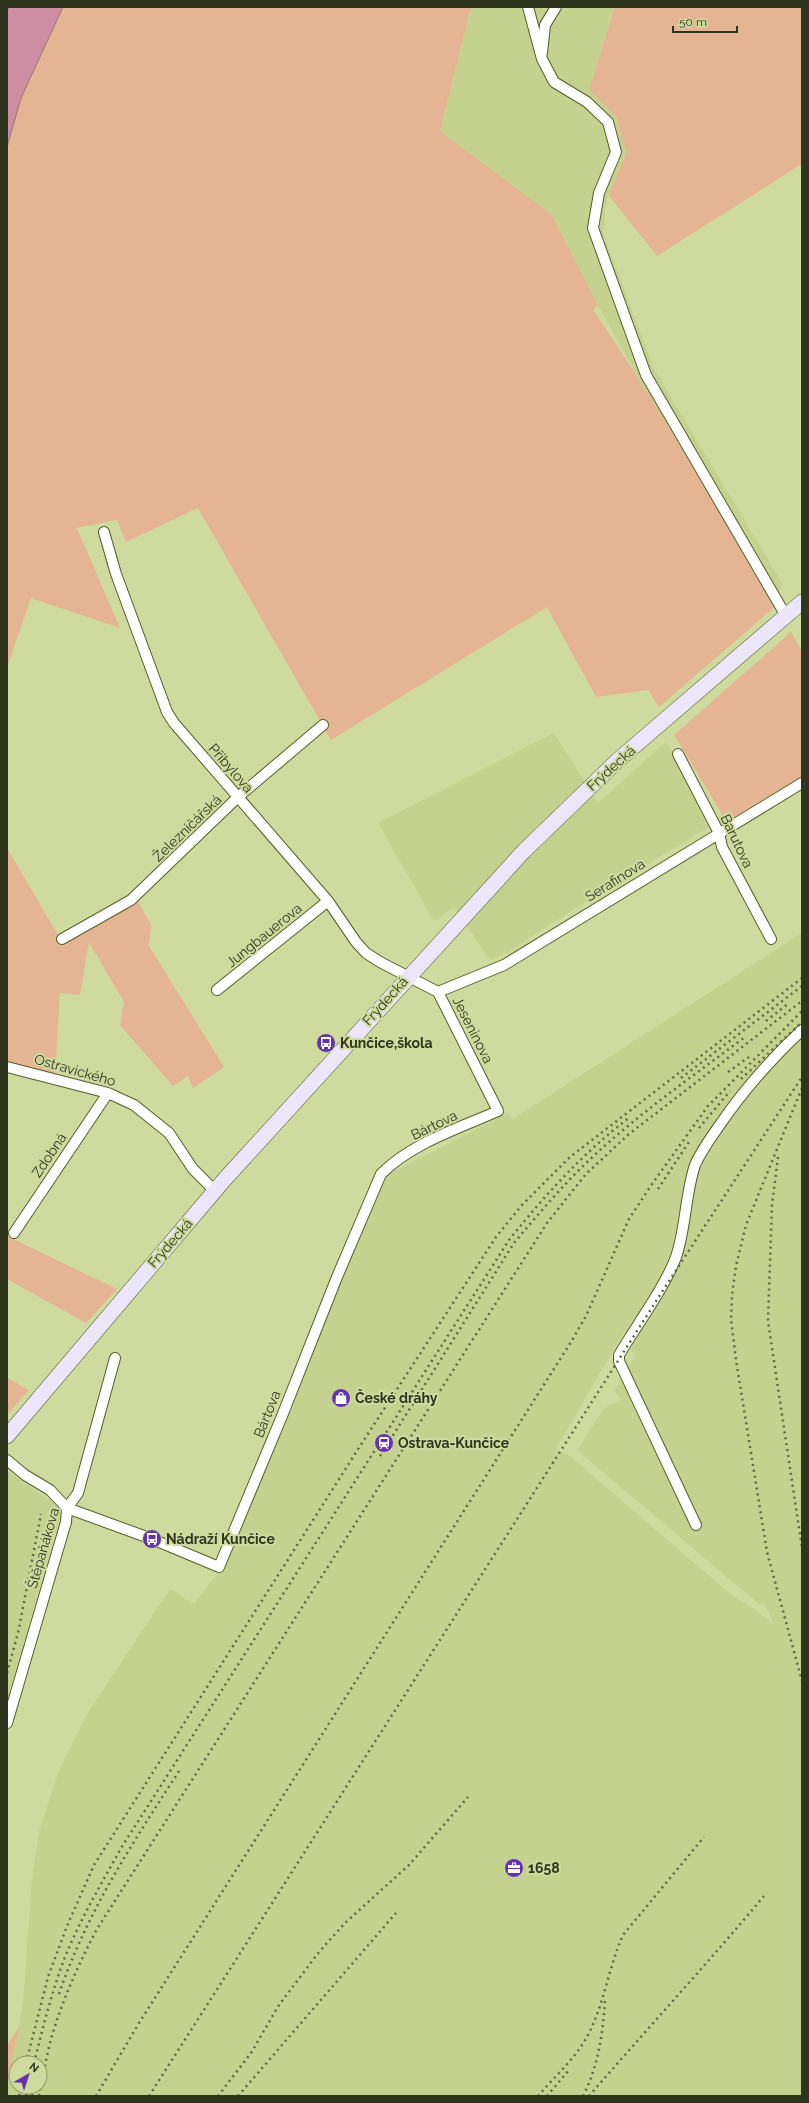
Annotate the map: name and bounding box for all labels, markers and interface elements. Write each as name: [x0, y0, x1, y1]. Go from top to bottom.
scale bar: [673, 8, 737, 34]
text: 50 m: [679, 15, 707, 29]
street label: Přibylova: [205, 740, 257, 796]
street label: Frýdecká: [584, 742, 638, 794]
street label: Železničářská: [149, 791, 225, 865]
street label: Barutova: [718, 811, 756, 871]
street label: Serafinova: [582, 855, 648, 905]
street label: Jungbauerova: [223, 900, 305, 970]
street label: Frýdecká: [359, 974, 411, 1028]
street label: Jeseninova: [449, 994, 497, 1066]
bus stop icon: Kunčice,škola: [315, 1032, 337, 1054]
place label: Kunčice,škola: [340, 1035, 432, 1051]
street label: Ostravického: [32, 1051, 118, 1089]
street label: Bártova: [408, 1107, 460, 1143]
street label: Zdobná: [28, 1130, 70, 1180]
street label: Frýdecká: [144, 1215, 196, 1271]
shop icon: České dráhy: [330, 1387, 352, 1409]
street label: Bártova: [250, 1388, 284, 1440]
place label: České dráhy: [355, 1389, 438, 1406]
station icon: Ostrava-Kunčice: [373, 1432, 395, 1454]
place label: Ostrava-Kunčice: [398, 1435, 510, 1451]
street label: Štěpaňákova: [22, 1505, 62, 1590]
bus stop icon: Nádraží Kunčice: [141, 1528, 163, 1550]
place label: Nádraží Kunčice: [166, 1531, 275, 1547]
office icon: 1658: [503, 1857, 525, 1879]
place label: 1658: [528, 1860, 560, 1876]
north arrow: [8, 2055, 48, 2095]
text: N: [27, 2060, 41, 2075]

